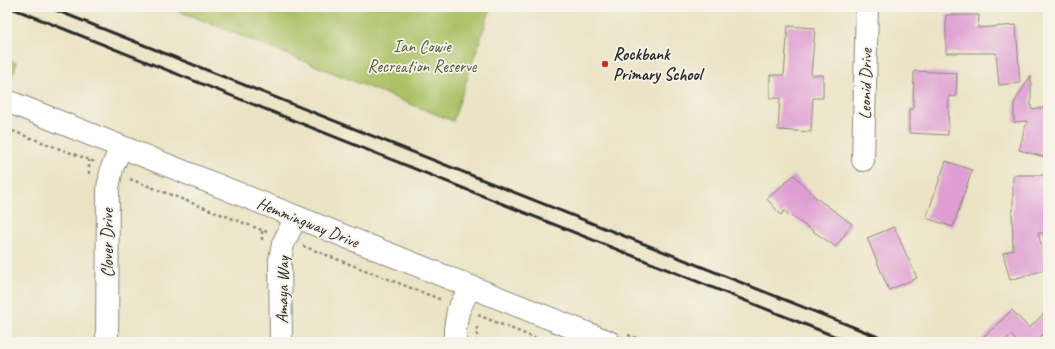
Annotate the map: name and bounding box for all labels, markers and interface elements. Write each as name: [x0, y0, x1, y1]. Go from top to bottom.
park label: Ian Cowie Recreation Reserve: [368, 36, 478, 77]
place label: Rockbank Primary School: [613, 44, 706, 85]
street label: Leonid Drive: [854, 47, 877, 120]
marker: Rockbank Primary School: [600, 59, 610, 69]
street label: Hemmingway Drive: [254, 192, 363, 253]
street label: Clover Drive: [97, 207, 118, 277]
street label: Amaya Way: [271, 255, 294, 324]

